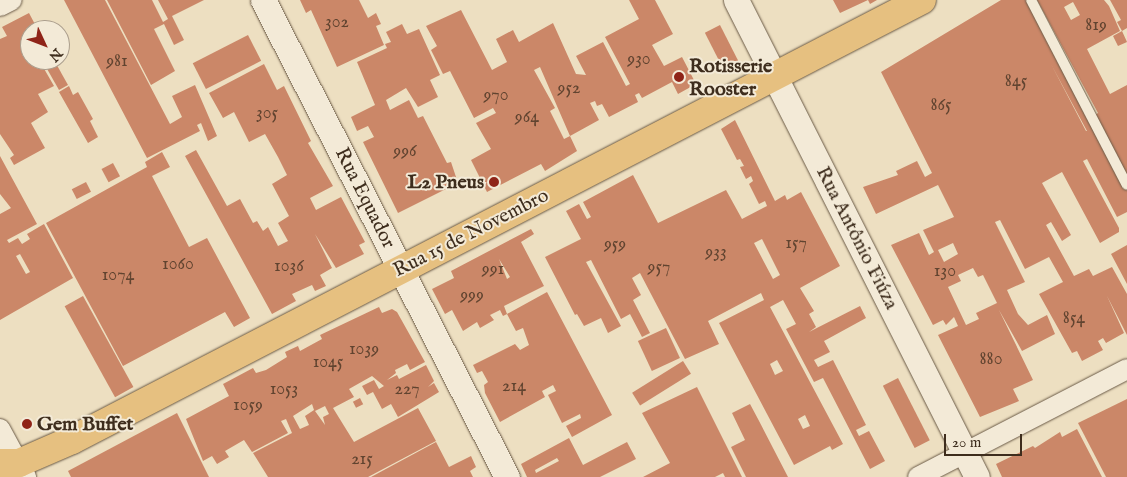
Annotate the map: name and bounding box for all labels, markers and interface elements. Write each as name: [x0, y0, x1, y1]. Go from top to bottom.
house number: 302: [325, 12, 349, 34]
house number: 819: [1085, 15, 1107, 37]
north arrow: [20, 20, 70, 70]
text: N: [45, 44, 66, 65]
house number: 930: [627, 49, 651, 71]
house number: 981: [106, 51, 128, 73]
place label: Rotisserie Rooster: [689, 54, 772, 101]
marker: Rotisserie Rooster: [673, 71, 685, 83]
house number: 845: [1005, 71, 1027, 93]
house number: 952: [558, 78, 580, 100]
house number: 970: [483, 85, 509, 107]
house number: 865: [930, 95, 952, 117]
house number: 305: [256, 103, 278, 125]
house number: 964: [515, 107, 539, 129]
house number: 996: [393, 141, 417, 163]
street label: Rua Equador: [329, 144, 401, 252]
street label: Rua Antônio Fiúza: [811, 162, 903, 314]
place label: L2 Pneus: [407, 170, 484, 194]
marker: L2 Pneus: [488, 176, 500, 188]
street label: Rua 15 de Novembro: [389, 183, 553, 283]
house number: 157: [785, 233, 807, 255]
house number: 959: [604, 234, 626, 256]
house number: 933: [705, 242, 727, 264]
house number: 1060: [162, 254, 194, 276]
house number: 1036: [274, 256, 304, 278]
house number: 957: [648, 257, 670, 279]
house number: 991: [482, 259, 504, 281]
house number: 130: [934, 261, 956, 283]
house number: 1074: [102, 265, 134, 287]
house number: 999: [460, 285, 484, 307]
house number: 854: [1063, 308, 1085, 330]
house number: 1039: [349, 339, 379, 361]
house number: 880: [980, 349, 1002, 371]
house number: 1045: [313, 352, 343, 374]
house number: 214: [502, 376, 526, 398]
house number: 1053: [270, 379, 298, 401]
house number: 227: [394, 379, 420, 401]
house number: 1059: [233, 395, 263, 417]
place label: Gem Buffet: [37, 412, 133, 436]
marker: Gem Buffet: [21, 418, 33, 430]
scale bar: [947, 424, 1024, 456]
text: 20 m: [952, 433, 981, 452]
house number: 215: [351, 449, 373, 471]

